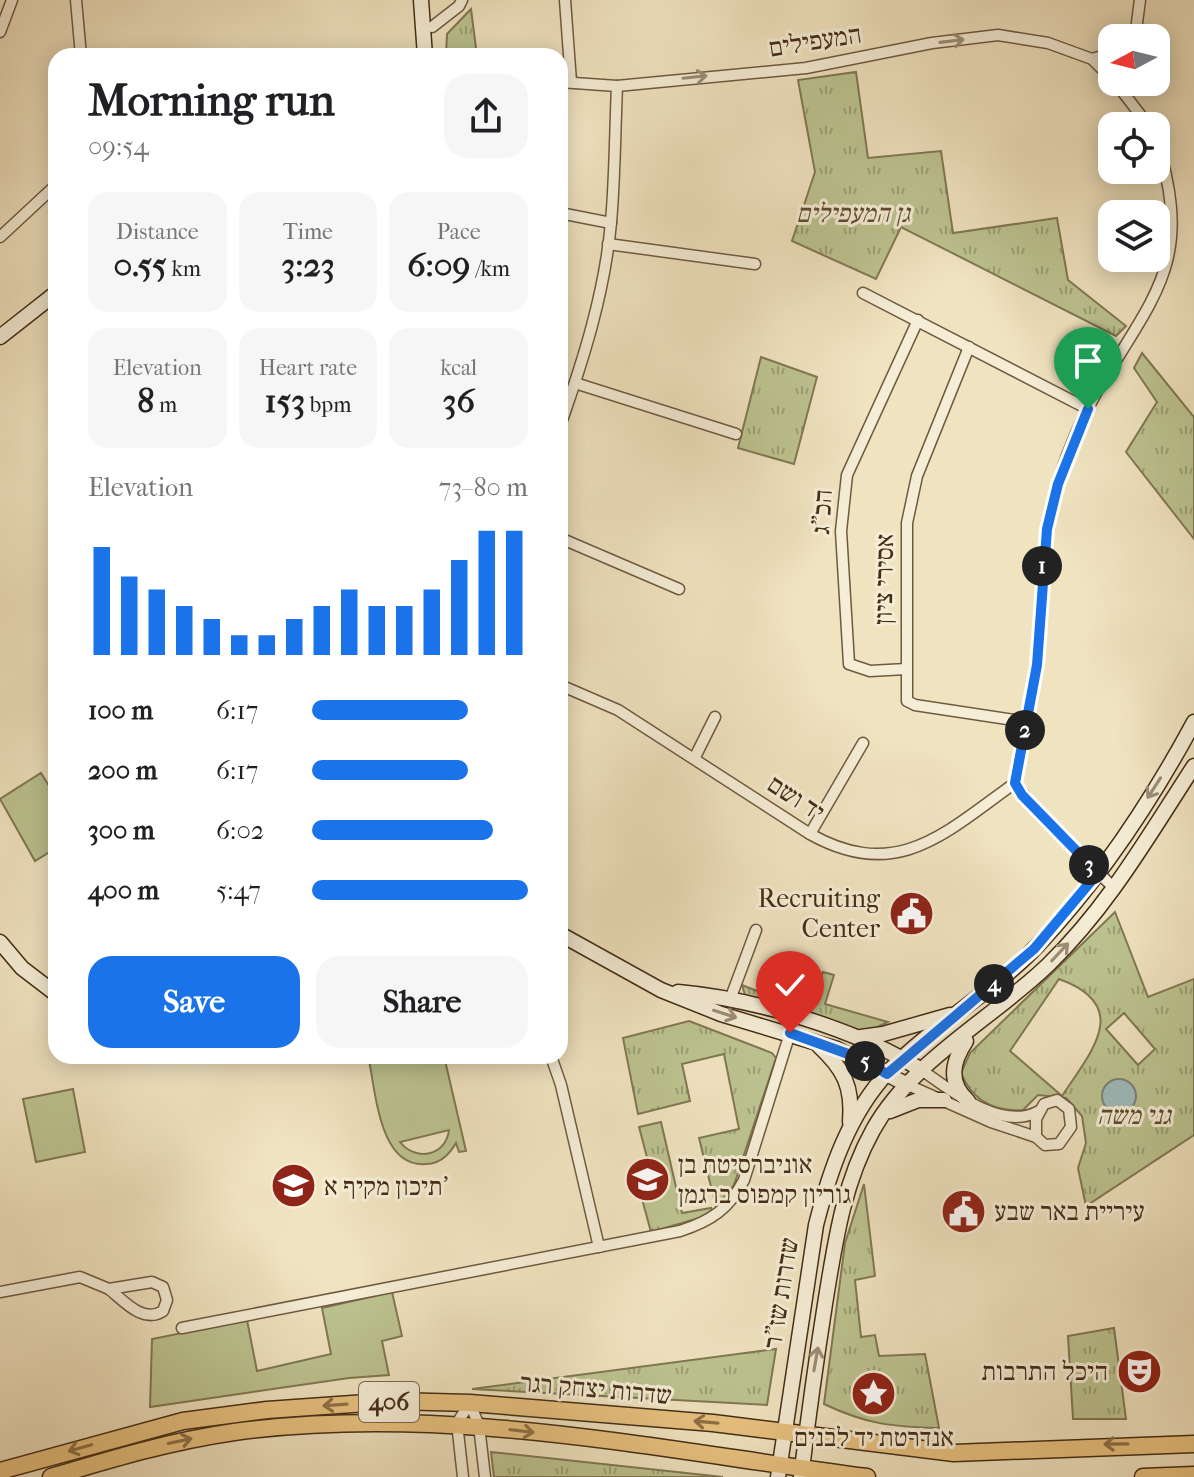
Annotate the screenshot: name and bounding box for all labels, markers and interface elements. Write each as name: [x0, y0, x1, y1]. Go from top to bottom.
street label: המעפילים: [766, 18, 864, 64]
north arrow: [1098, 24, 1170, 96]
map controls: [1098, 24, 1170, 272]
one-way arrow: [939, 33, 964, 48]
one-way arrow: [681, 70, 708, 85]
button: share: [444, 74, 528, 158]
text: Morning run: [88, 75, 335, 126]
button: locate: [1098, 112, 1170, 184]
text: 09:54: [88, 131, 149, 162]
park label: גן המעפילים: [796, 198, 911, 229]
button: layers: [1098, 200, 1170, 272]
text: Distance: [116, 219, 199, 245]
text: Time: [283, 219, 333, 245]
text: Pace: [437, 219, 481, 245]
text: 0.55: [114, 245, 167, 285]
text: 3:23: [281, 245, 335, 285]
text: 6:09: [407, 245, 470, 285]
text: km: [167, 256, 201, 282]
text: /km: [470, 256, 510, 282]
pin: [1054, 327, 1122, 409]
icon: arrive: [1066, 339, 1110, 383]
text: Elevation: [113, 355, 202, 381]
text: Heart rate: [259, 355, 357, 381]
text: kcal: [440, 355, 477, 381]
text: 8: [137, 381, 154, 421]
text: 153: [264, 381, 305, 421]
text: 36: [442, 381, 475, 421]
text: m: [154, 392, 177, 418]
text: bpm: [305, 392, 352, 418]
text: Elevation: [88, 472, 193, 503]
text: 73–80 m: [439, 472, 528, 503]
street label: הכ"ג: [805, 488, 839, 536]
street label: אסירי ציון: [868, 533, 900, 625]
pin: 1: [1022, 546, 1062, 586]
text: 1: [1038, 553, 1046, 579]
text: 100 m: [88, 695, 153, 726]
text: 6:17: [216, 695, 258, 726]
pin: 2: [1005, 710, 1045, 750]
text: 2: [1019, 717, 1031, 743]
text: 200 m: [88, 755, 157, 786]
text: 6:17: [216, 755, 258, 786]
street label: יד ושם: [762, 768, 830, 828]
one-way arrow: [1145, 777, 1162, 799]
text: 300 m: [88, 815, 155, 846]
text: 6:02: [216, 815, 264, 846]
pin: 3: [1069, 845, 1109, 885]
text: 3: [1084, 852, 1094, 878]
text: 400 m: [88, 875, 159, 906]
text: 5:47: [216, 875, 261, 906]
place label: Recruiting Center: [758, 883, 881, 944]
public building icon: Recruiting Center: [887, 889, 935, 937]
one-way arrow: [1051, 942, 1070, 962]
pin: [756, 951, 824, 1033]
button: Save: [88, 956, 300, 1048]
button: Share: [316, 956, 528, 1048]
icon: check: [768, 963, 812, 1007]
pin: 4: [974, 964, 1014, 1004]
text: 4: [988, 971, 1001, 997]
one-way arrow: [712, 1008, 737, 1023]
pin: 5: [845, 1041, 885, 1081]
text: 5: [860, 1048, 870, 1074]
park label: גני משה: [1097, 1100, 1172, 1131]
place label: אוניברסיטת בן גוריון קמפוס ברגמן: [678, 1149, 851, 1210]
school or university icon: אוניברסיטת בן גוריון קמפוס ברגמן: [623, 1155, 671, 1203]
school or university icon: תיכון מקיף א': [269, 1162, 317, 1210]
place label: תיכון מקיף א': [324, 1171, 448, 1202]
public building icon: עיריית באר שבע: [939, 1187, 987, 1235]
place label: עיריית באר שבע: [994, 1196, 1145, 1227]
street label: שדרות שז"ר: [757, 1235, 805, 1351]
one-way arrow: [809, 1347, 824, 1373]
theatre icon: היכל התרבות: [1115, 1347, 1163, 1395]
place label: היכל התרבות: [981, 1356, 1108, 1387]
street label: שדרות יצחק רגר: [519, 1367, 673, 1411]
place icon: אנדרטת יד לבנים: [850, 1370, 898, 1418]
road number: 406: [359, 1382, 419, 1422]
one-way arrow: [322, 1398, 349, 1413]
one-way arrow: [693, 1414, 720, 1429]
place label: אנדרטת יד לבנים: [794, 1422, 954, 1453]
one-way arrow: [509, 1424, 535, 1439]
one-way arrow: [167, 1433, 192, 1448]
one-way arrow: [1103, 1437, 1130, 1452]
one-way arrow: [67, 1442, 93, 1457]

